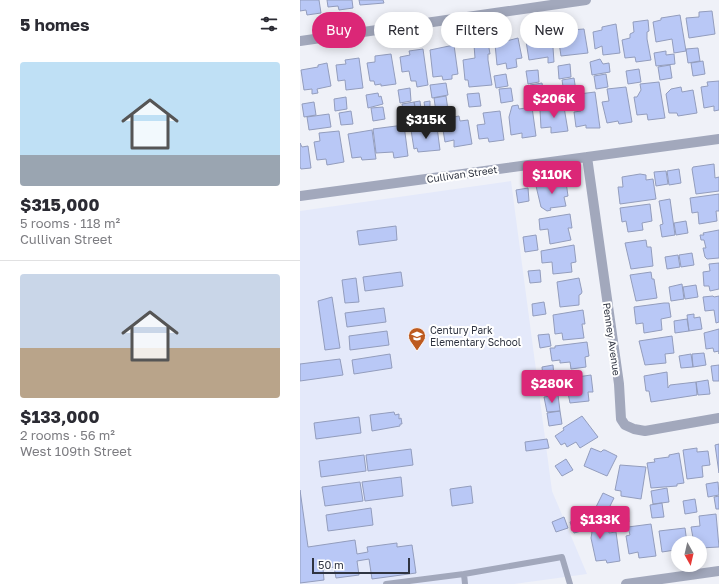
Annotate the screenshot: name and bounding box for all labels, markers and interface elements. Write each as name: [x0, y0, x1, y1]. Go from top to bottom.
chip: Buy: [312, 12, 366, 48]
chip: Rent: [374, 12, 433, 48]
chip: Filters: [441, 12, 512, 48]
chip: New: [520, 12, 578, 48]
icon: filters: [258, 13, 280, 35]
text: 5 homes: [20, 14, 90, 35]
pin: $206K: [526, 85, 582, 119]
icon: home: [114, 88, 186, 160]
text: $206K: [533, 90, 575, 106]
pin: $315K: [398, 106, 454, 140]
text: $315K: [406, 111, 446, 127]
pin: $110K: [524, 161, 580, 195]
street label: Cullivan Street: [426, 163, 498, 185]
text: $110K: [532, 166, 572, 182]
text: $315,000: [20, 194, 99, 215]
text: 5 rooms · 118 m²: [20, 215, 120, 231]
text: Cullivan Street: [20, 231, 112, 247]
icon: home: [114, 300, 186, 372]
street label: Penney Avenue: [601, 302, 623, 376]
place label: Century Park Elementary School: [430, 324, 521, 348]
school or university icon: Century Park Elementary School: [407, 326, 427, 351]
pin: $280K: [524, 370, 580, 404]
text: $280K: [531, 375, 573, 391]
text: $133,000: [20, 406, 99, 427]
text: 2 rooms · 56 m²: [20, 427, 115, 443]
text: West 109th Street: [20, 443, 132, 459]
pin: $133K: [572, 506, 628, 540]
text: $133K: [580, 511, 620, 527]
north arrow: [671, 536, 707, 572]
map controls: [671, 536, 707, 572]
scale bar: [312, 556, 410, 575]
text: 50 m: [318, 558, 344, 571]

